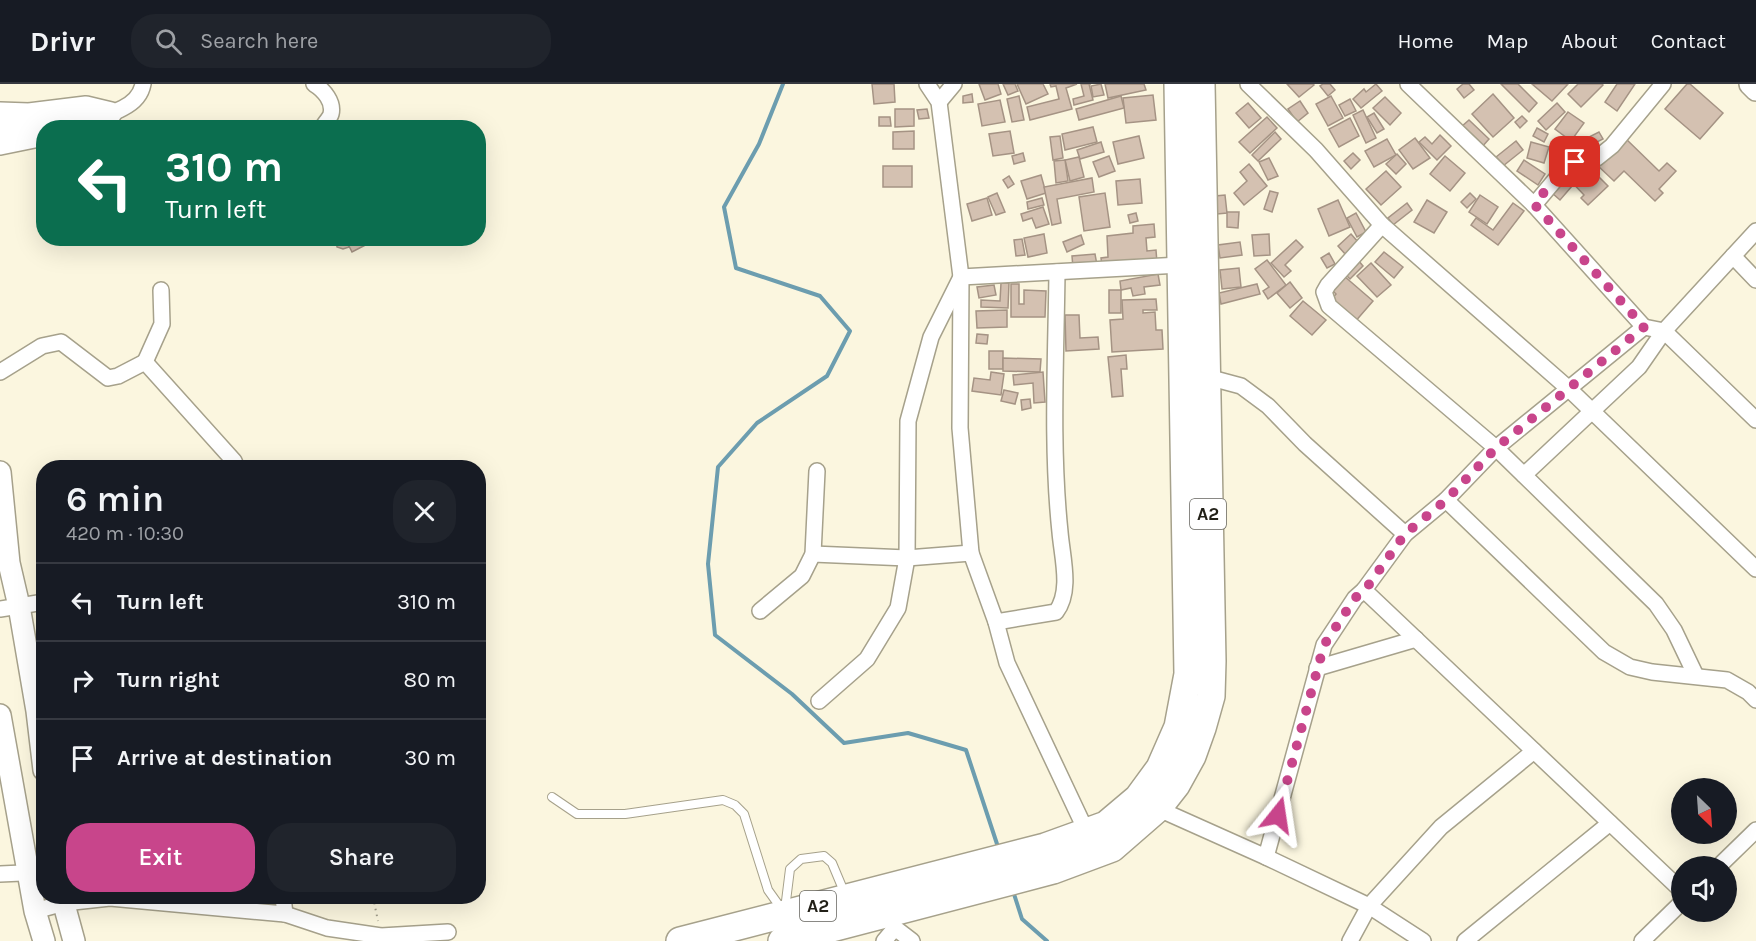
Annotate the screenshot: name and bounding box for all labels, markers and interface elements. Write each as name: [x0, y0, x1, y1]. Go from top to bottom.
search box: [131, 14, 551, 68]
text: Drivr: [30, 25, 95, 58]
icon: search: [152, 25, 185, 58]
text: Search here: [200, 28, 318, 54]
text: Home: [1398, 29, 1454, 53]
text: Map: [1487, 29, 1528, 53]
text: About: [1561, 29, 1618, 53]
text: Contact: [1651, 29, 1726, 53]
pin: [1549, 136, 1600, 187]
text: 310 m: [165, 142, 283, 192]
icon: left: [66, 144, 144, 222]
icon: arrive: [1558, 145, 1591, 178]
text: Turn left: [165, 193, 266, 225]
text: 6 min: [66, 478, 164, 520]
button: close: [393, 480, 456, 543]
road number: A2: [1190, 499, 1226, 529]
text: 420 m · 10:30: [66, 522, 184, 545]
icon: left: [66, 586, 99, 619]
text: Turn left: [117, 589, 204, 615]
text: 310 m: [397, 589, 456, 615]
icon: right: [66, 664, 99, 697]
text: Turn right: [117, 667, 220, 693]
text: 80 m: [404, 667, 456, 693]
icon: arrive: [66, 742, 99, 775]
text: Arrive at destination: [117, 745, 332, 771]
text: 30 m: [404, 745, 456, 771]
north arrow: [1671, 778, 1737, 844]
map controls: [1671, 778, 1737, 922]
position arrow: [1246, 783, 1310, 847]
button: Exit: [66, 823, 255, 892]
button: Share: [267, 823, 456, 892]
button: sound: [1671, 856, 1737, 922]
road number: A2: [800, 891, 836, 921]

